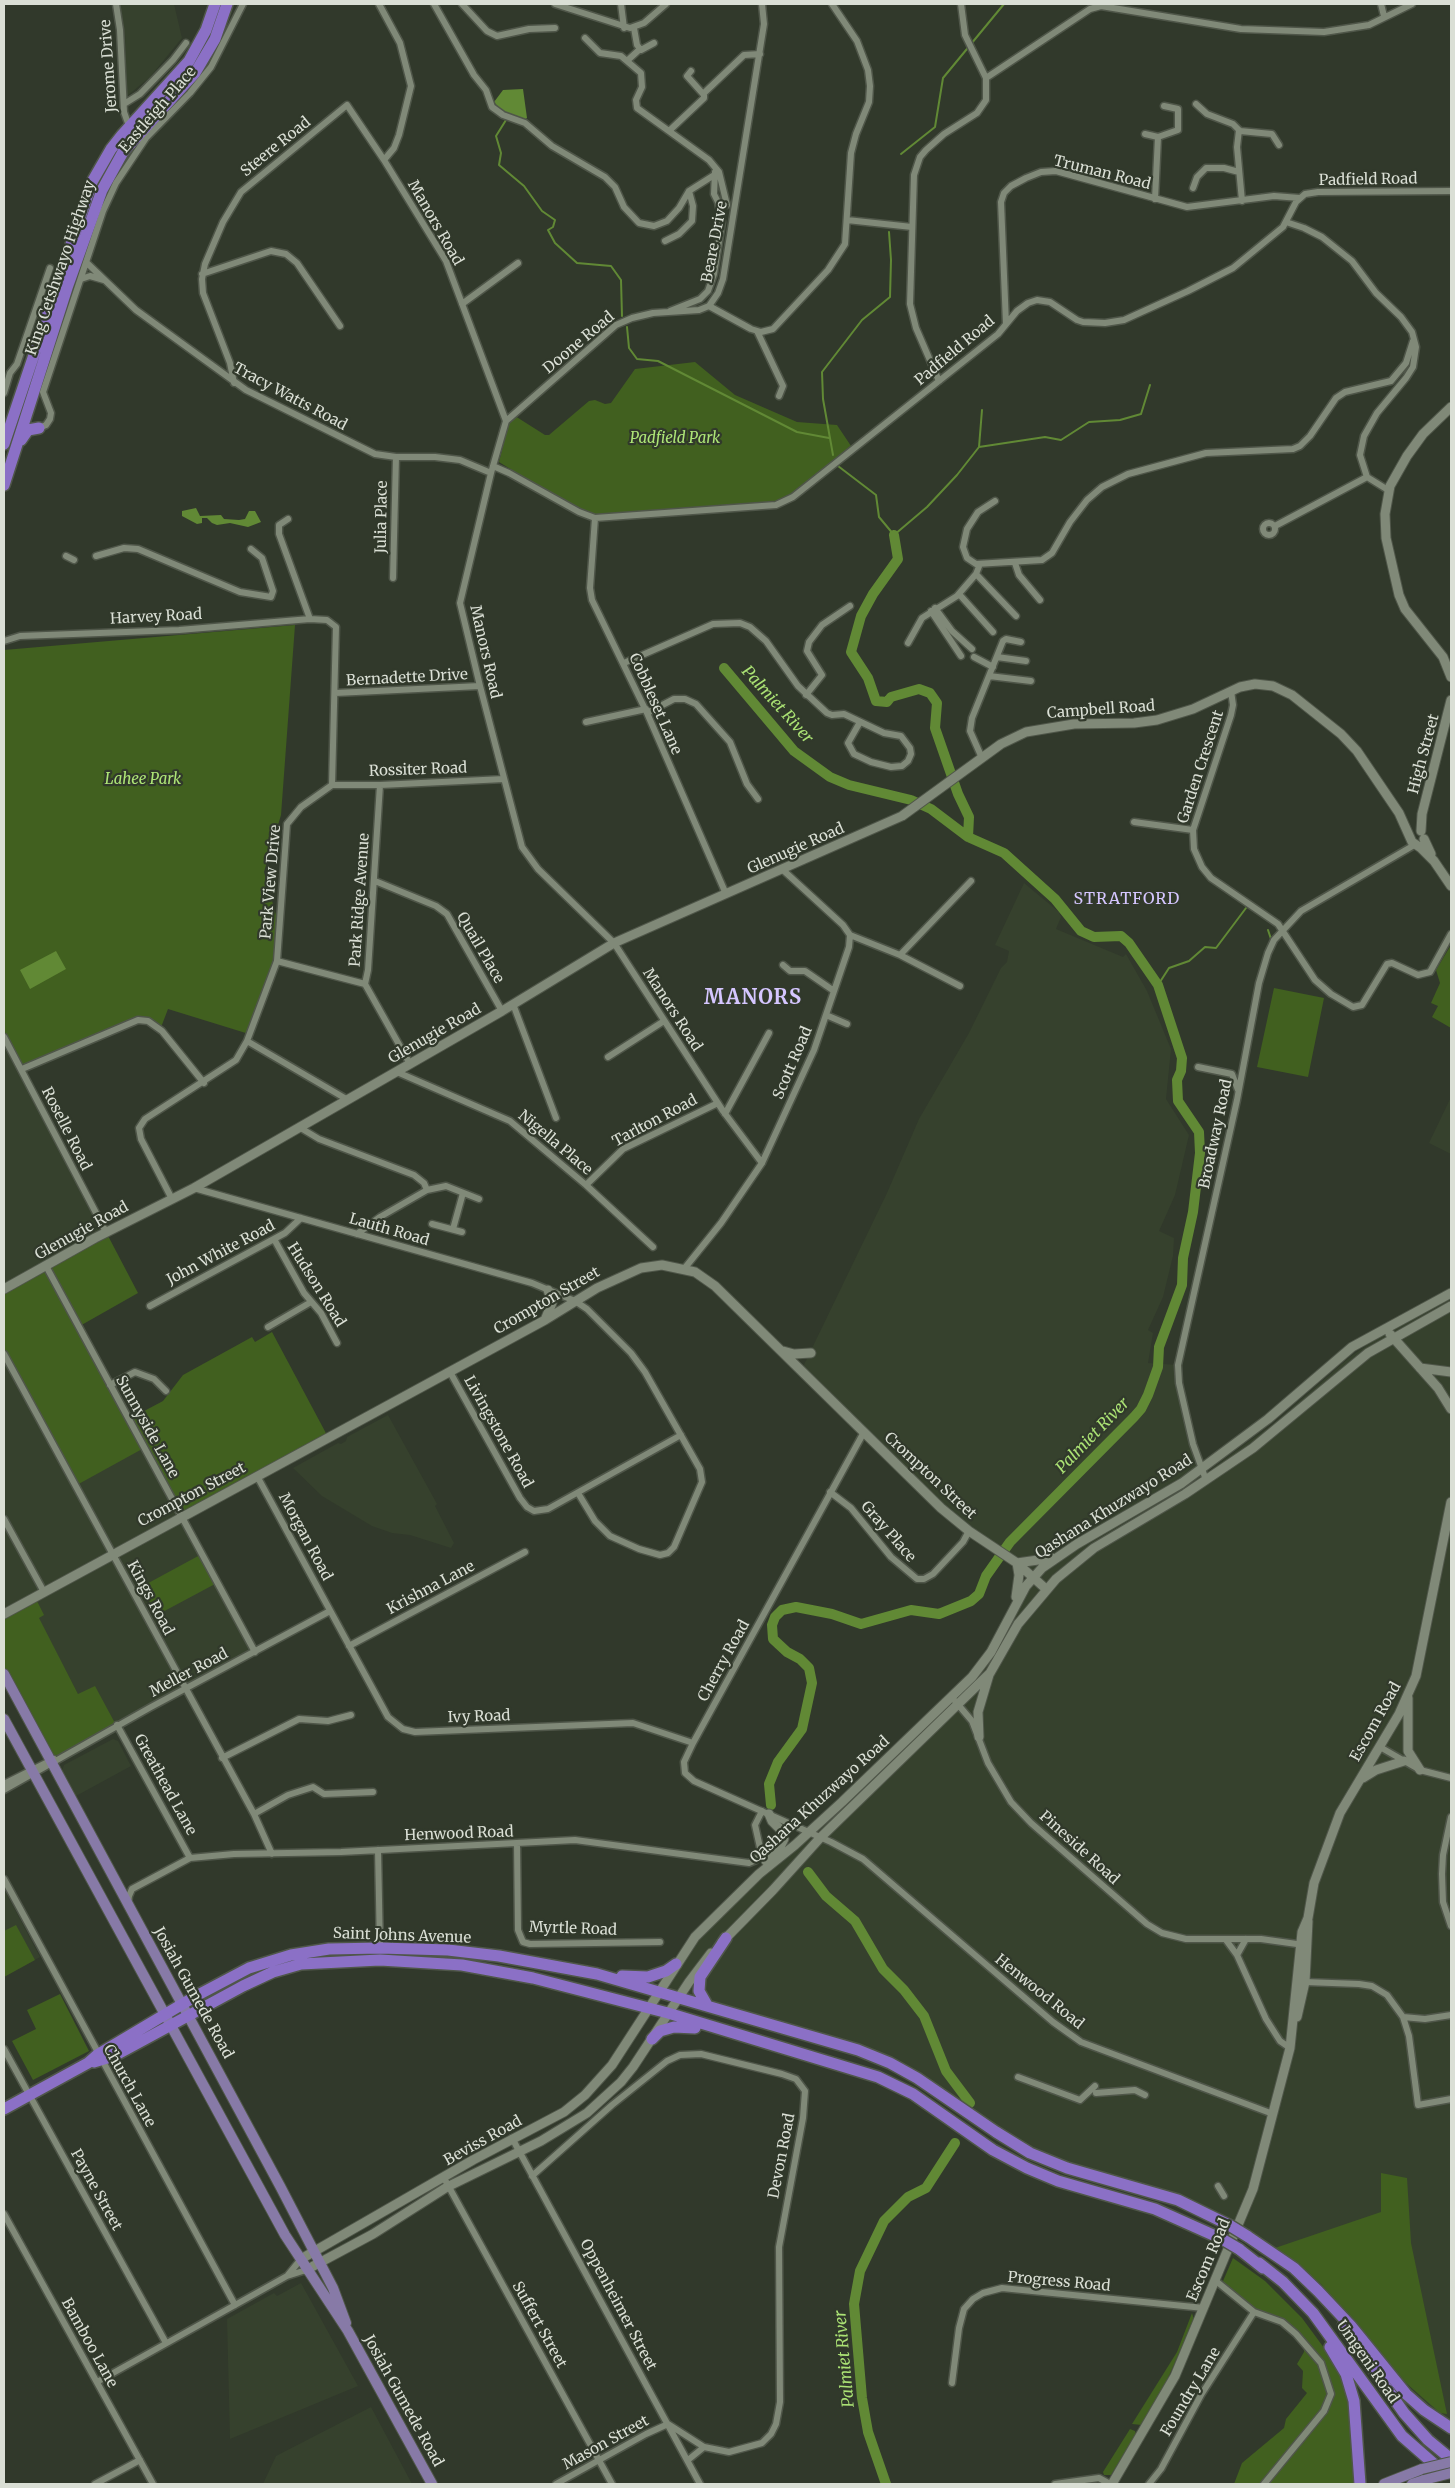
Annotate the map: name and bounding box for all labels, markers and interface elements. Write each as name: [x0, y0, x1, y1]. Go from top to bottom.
street label: Jerome Drive: [97, 19, 121, 113]
street label: Eastleigh Place: [116, 63, 200, 157]
street label: Steere Road: [238, 113, 314, 181]
street label: Truman Road: [1052, 152, 1152, 194]
street label: Padfield Road: [1318, 170, 1418, 190]
street label: Manors Road: [403, 177, 467, 269]
street label: King Cetshwayo Highway: [23, 178, 99, 358]
street label: Beare Drive: [698, 200, 732, 284]
street label: Doone Road: [540, 308, 618, 378]
street label: Padfield Road: [911, 312, 999, 390]
street label: Tracy Watts Road: [230, 359, 350, 435]
park label: Padfield Park: [630, 430, 720, 448]
street label: Julia Place: [372, 480, 392, 554]
street label: Manors Road: [466, 604, 504, 700]
street label: Harvey Road: [110, 606, 202, 628]
street label: Cobbleset Lane: [625, 651, 685, 757]
water label: Palmiet River: [737, 662, 817, 748]
street label: Bernadette Drive: [346, 666, 468, 690]
street label: Campbell Road: [1046, 697, 1156, 723]
street label: Garden Crescent: [1174, 708, 1228, 826]
street label: High Street: [1405, 712, 1443, 796]
street label: Rossiter Road: [369, 759, 467, 781]
park label: Lahee Park: [105, 771, 181, 789]
street label: Glenugie Road: [745, 820, 847, 878]
street label: Park View Drive: [257, 824, 285, 940]
street label: Park Ridge Avenue: [346, 832, 374, 968]
district label: STRATFORD: [1072, 889, 1182, 909]
street label: Quail Place: [452, 909, 508, 987]
street label: Manors Road: [638, 965, 706, 1055]
district label: MANORS: [703, 986, 803, 1010]
street label: Glenugie Road: [385, 1000, 485, 1068]
street label: Scott Road: [770, 1024, 816, 1102]
street label: Broadway Road: [1196, 1078, 1236, 1190]
street label: Roselle Road: [37, 1084, 95, 1174]
street label: Tarlton Road: [610, 1091, 700, 1151]
street label: Nigella Place: [514, 1107, 596, 1179]
street label: Glenugie Road: [32, 1198, 132, 1264]
street label: Lauth Road: [347, 1210, 431, 1250]
street label: John White Road: [164, 1217, 278, 1289]
street label: Hudson Road: [283, 1239, 349, 1331]
street label: Crompton Street: [491, 1263, 603, 1339]
street label: Sunnyside Lane: [111, 1373, 183, 1481]
street label: Livingstone Road: [460, 1373, 536, 1491]
water label: Palmiet River: [1052, 1394, 1134, 1478]
street label: Crompton Street: [880, 1429, 980, 1523]
street label: Qashana Khuzwayo Road: [1032, 1451, 1196, 1563]
street label: Crompton Street: [135, 1459, 249, 1531]
street label: Morgan Road: [274, 1490, 336, 1584]
street label: Gray Place: [857, 1498, 919, 1566]
street label: Krishna Lane: [384, 1557, 478, 1619]
street label: Kings Road: [123, 1558, 177, 1638]
street label: Cherry Road: [694, 1617, 754, 1705]
street label: Meller Road: [147, 1645, 231, 1701]
street label: Escom Road: [1347, 1679, 1405, 1765]
street label: Ivy Road: [447, 1707, 511, 1727]
street label: Greathead Lane: [130, 1731, 200, 1839]
street label: Qashana Khuzwayo Road: [747, 1733, 893, 1867]
street label: Pineside Road: [1035, 1807, 1123, 1889]
street label: Henwood Road: [404, 1823, 514, 1845]
street label: Myrtle Road: [529, 1918, 617, 1940]
street label: Josiah Gumede Road: [149, 1924, 237, 2062]
street label: Saint Johns Avenue: [333, 1925, 471, 1947]
street label: Henwood Road: [991, 1951, 1087, 2033]
street label: Church Lane: [99, 2042, 159, 2130]
street label: Beviss Road: [441, 2112, 525, 2170]
street label: Devon Road: [765, 2112, 799, 2200]
street label: Payne Street: [66, 2146, 126, 2234]
street label: Escom Road: [1183, 2216, 1235, 2304]
street label: Oppenheimer Street: [576, 2236, 660, 2374]
street label: Progress Road: [1007, 2269, 1111, 2295]
street label: Suffert Street: [508, 2279, 570, 2371]
street label: Bamboo Lane: [57, 2295, 121, 2391]
water label: Palmiet River: [831, 2310, 859, 2408]
street label: Umgeni Road: [1332, 2317, 1402, 2407]
street label: Josiah Gumede Road: [359, 2332, 447, 2470]
street label: Foundry Lane: [1157, 2344, 1225, 2440]
street label: Mason Street: [560, 2412, 652, 2474]

